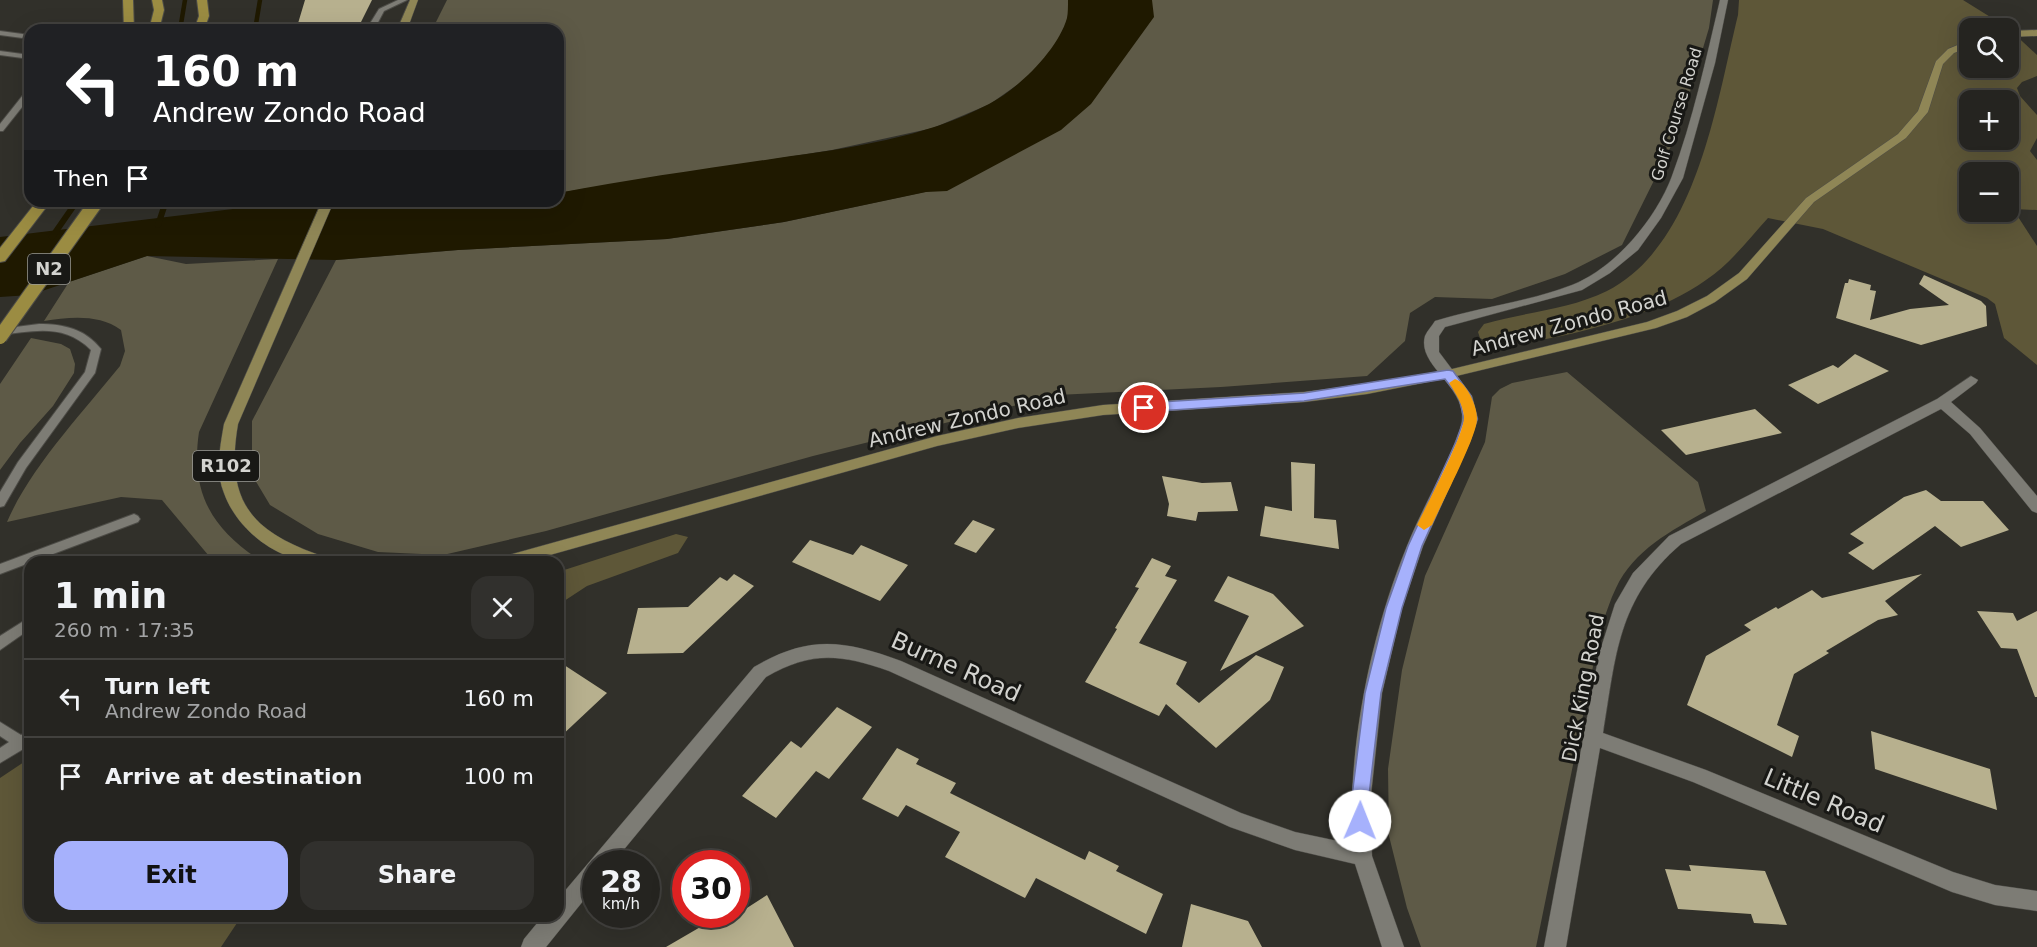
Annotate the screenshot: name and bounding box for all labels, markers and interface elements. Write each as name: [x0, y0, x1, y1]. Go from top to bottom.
map controls: [1959, 18, 2019, 222]
button: search: [1959, 18, 2019, 78]
street label: Golf Course Road: [1647, 45, 1706, 183]
text: 160 m: [153, 47, 299, 96]
icon: left: [54, 48, 132, 126]
button: +: [1959, 90, 2019, 150]
text: Andrew Zondo Road: [153, 97, 426, 128]
icon: arrive: [121, 162, 154, 195]
button: −: [1959, 162, 2019, 222]
text: Then: [54, 166, 109, 191]
road number: N2: [28, 254, 70, 284]
street label: Andrew Zondo Road: [1468, 285, 1670, 361]
pin: [1118, 382, 1169, 433]
street label: Andrew Zondo Road: [866, 384, 1068, 452]
icon: arrive: [1127, 391, 1160, 424]
road number: R102: [193, 451, 259, 481]
text: 1 min: [54, 575, 167, 616]
button: close: [471, 576, 534, 639]
street label: Dick King Road: [1557, 612, 1609, 764]
text: 260 m · 17:35: [54, 618, 195, 642]
street label: Burne Road: [887, 626, 1025, 708]
text: Turn left: [105, 674, 210, 699]
icon: left: [54, 682, 87, 715]
text: 160 m: [464, 686, 534, 711]
text: Andrew Zondo Road: [105, 699, 307, 723]
icon: arrive: [54, 760, 87, 793]
street label: Little Road: [1760, 763, 1888, 839]
text: Arrive at destination: [105, 764, 362, 789]
text: 100 m: [464, 764, 534, 789]
position arrow: [1328, 789, 1392, 853]
button: Exit: [54, 841, 288, 910]
button: Share: [300, 841, 534, 910]
speed limit sign: 30: [672, 850, 750, 928]
text: 28: [600, 864, 642, 899]
text: km/h: [602, 895, 640, 913]

